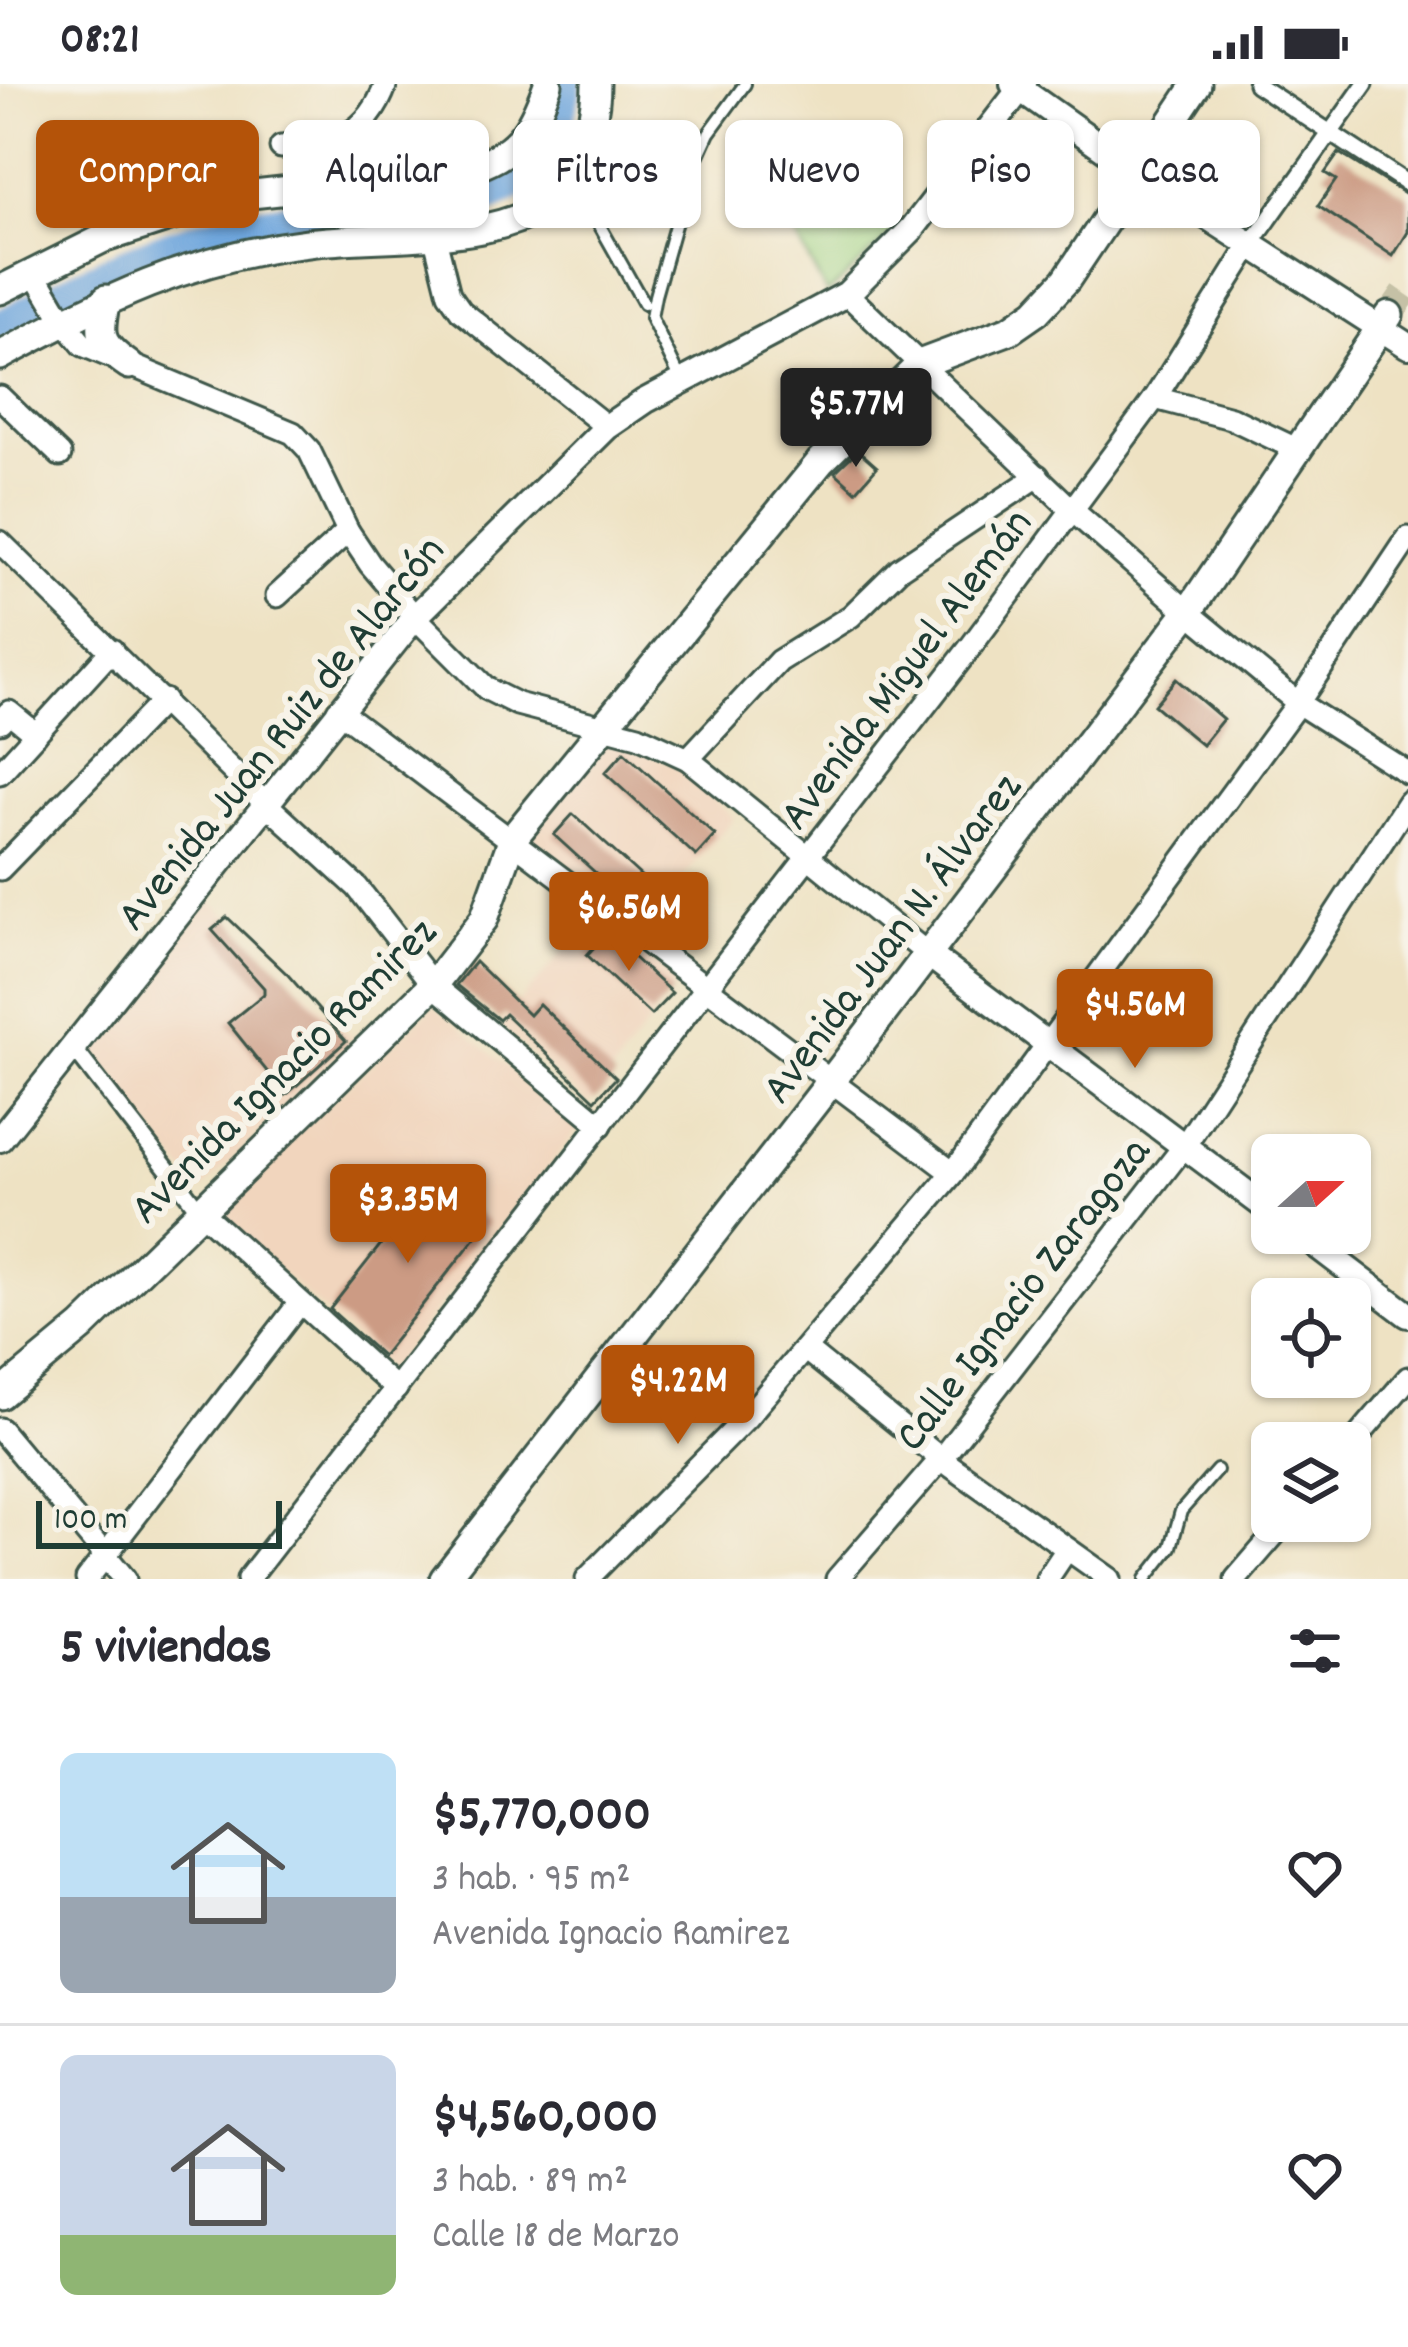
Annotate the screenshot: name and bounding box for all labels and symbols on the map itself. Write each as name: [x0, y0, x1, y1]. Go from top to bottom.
pin: $5.77M: [758, 368, 954, 470]
street label: Avenida Miguel Alemán: [766, 497, 1051, 846]
street label: Avenida Juan Ruiz de Alarcón: [104, 524, 463, 947]
street label: Avenida Juan N. Álvarez: [749, 761, 1041, 1119]
pin: $6.56M: [531, 872, 727, 974]
street label: Avenida Ignacio Ramirez: [117, 904, 454, 1241]
pin: $4.56M: [1037, 969, 1233, 1071]
street label: Calle Ignacio Zaragoza: [882, 1125, 1169, 1467]
north arrow: [1251, 1134, 1371, 1254]
pin: $3.35M: [310, 1164, 506, 1266]
pin: $4.22M: [580, 1345, 776, 1447]
scale bar: [36, 1495, 282, 1548]

